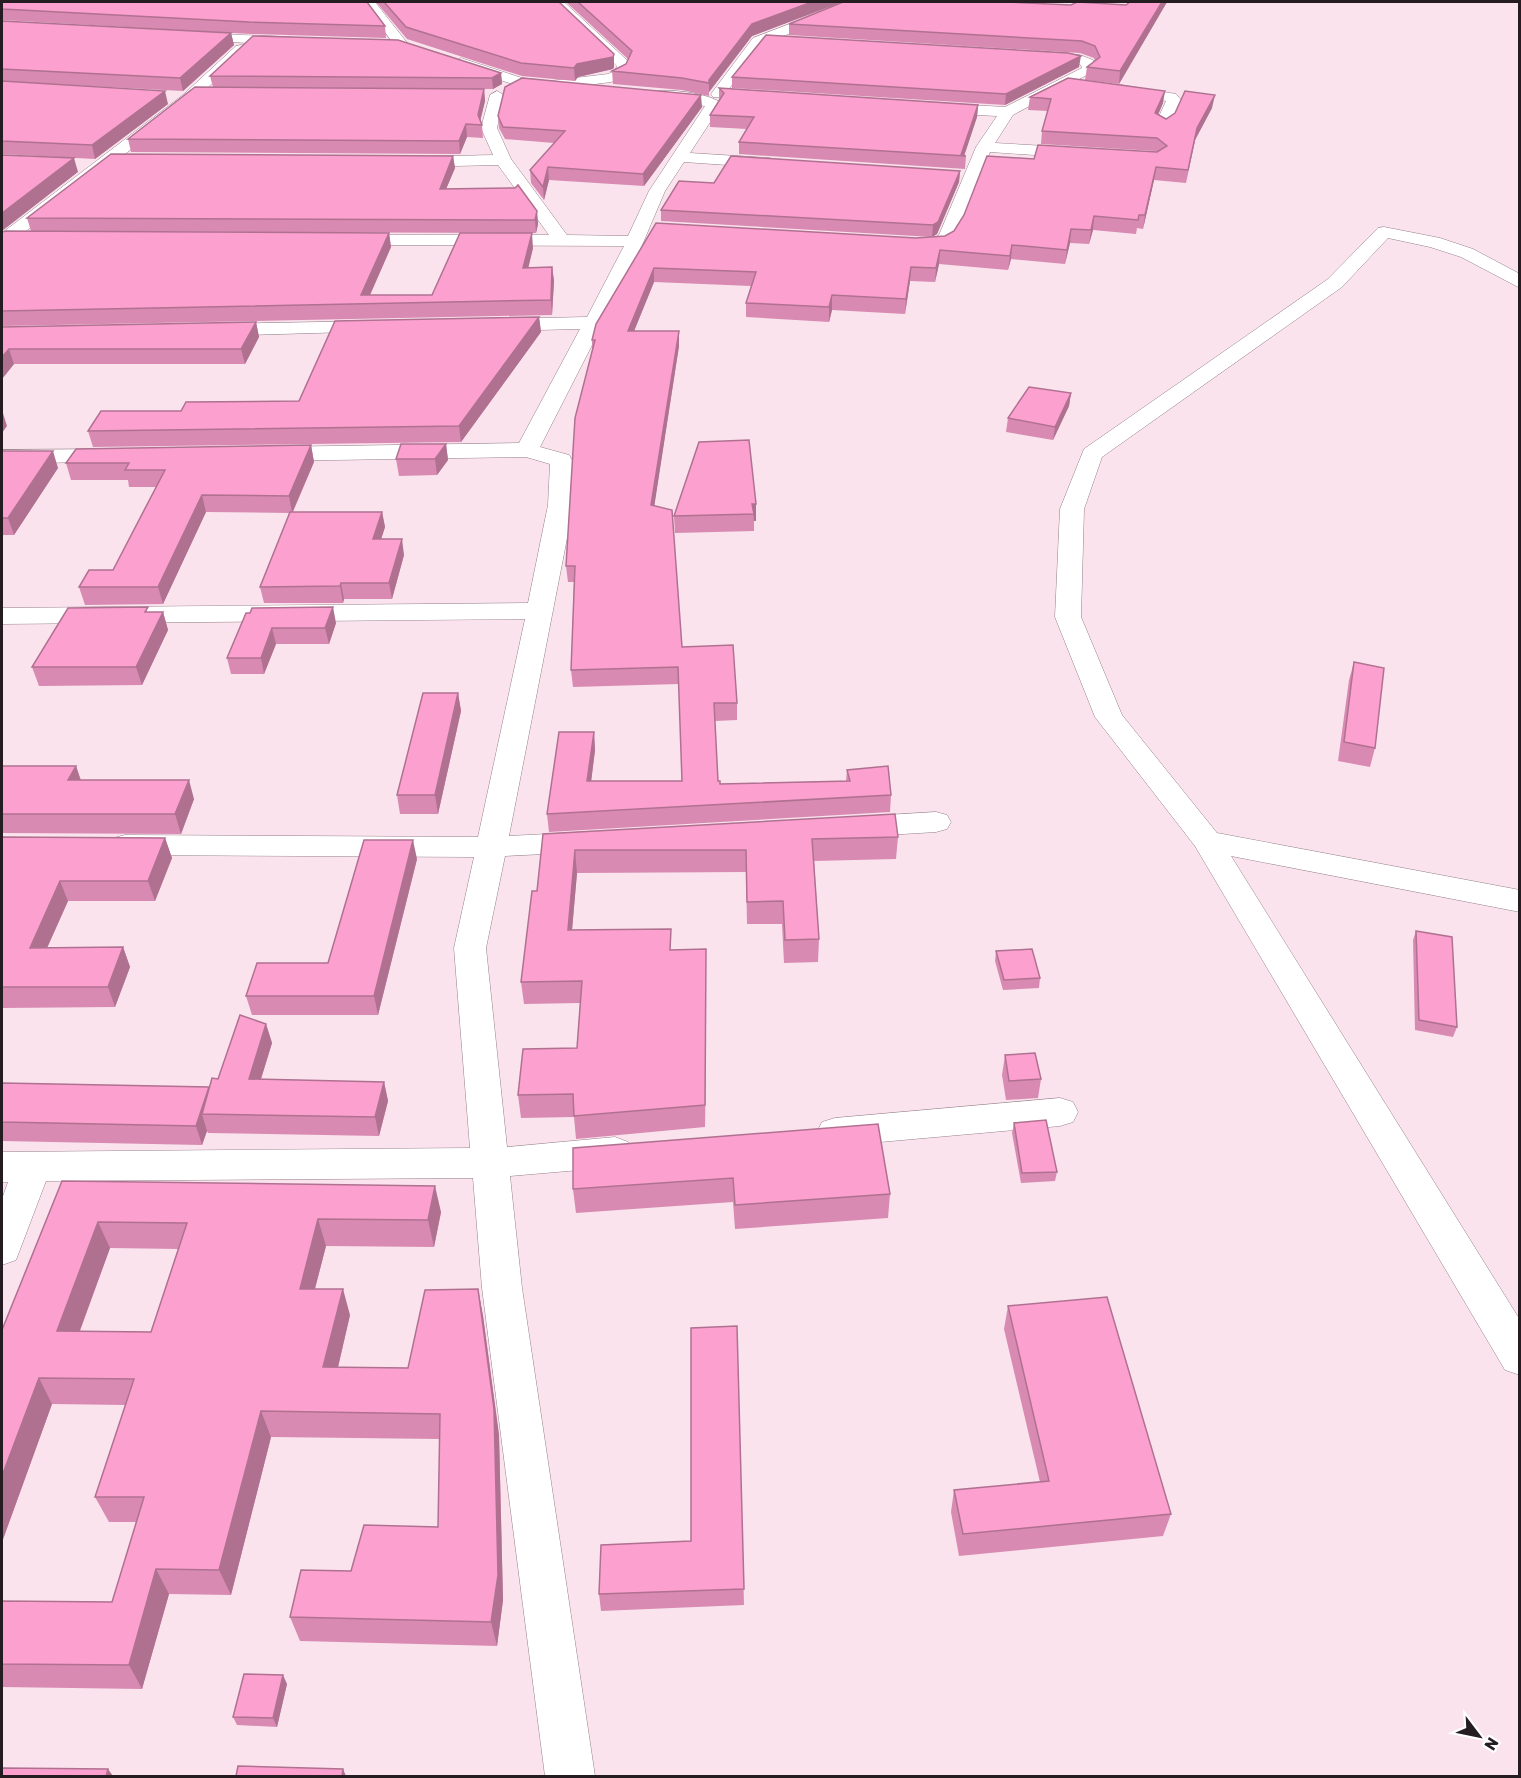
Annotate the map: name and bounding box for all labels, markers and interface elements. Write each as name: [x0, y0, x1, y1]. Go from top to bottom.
north arrow: [1449, 1706, 1509, 1766]
text: N: [1480, 1734, 1502, 1754]

